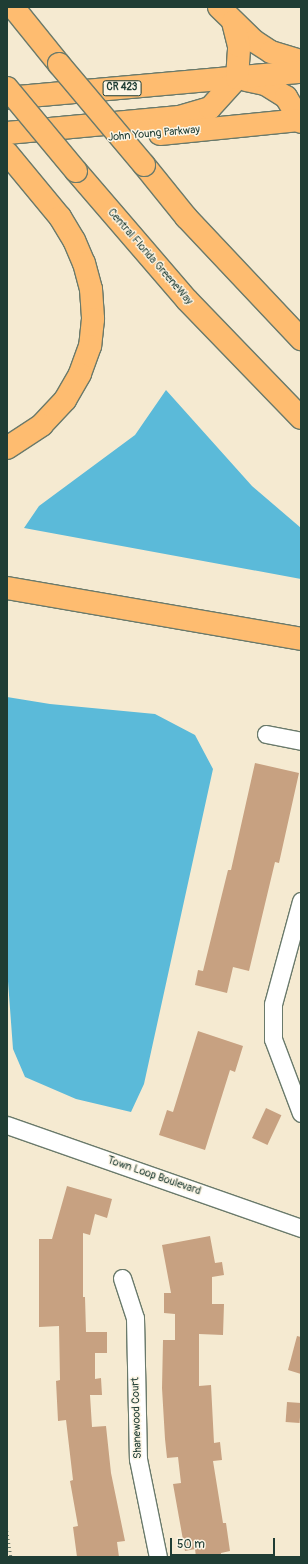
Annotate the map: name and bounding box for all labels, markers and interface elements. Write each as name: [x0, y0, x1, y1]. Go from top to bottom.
road number: CR 423: [102, 80, 142, 96]
street label: John Young Parkway: [107, 123, 201, 145]
street label: Central Florida GreeneWay: [105, 206, 195, 308]
street label: Town Loop Boulevard: [106, 1154, 202, 1198]
street label: Shanewood Court: [129, 1377, 145, 1459]
scale bar: [172, 1530, 277, 1556]
text: 50 m: [177, 1537, 205, 1552]

